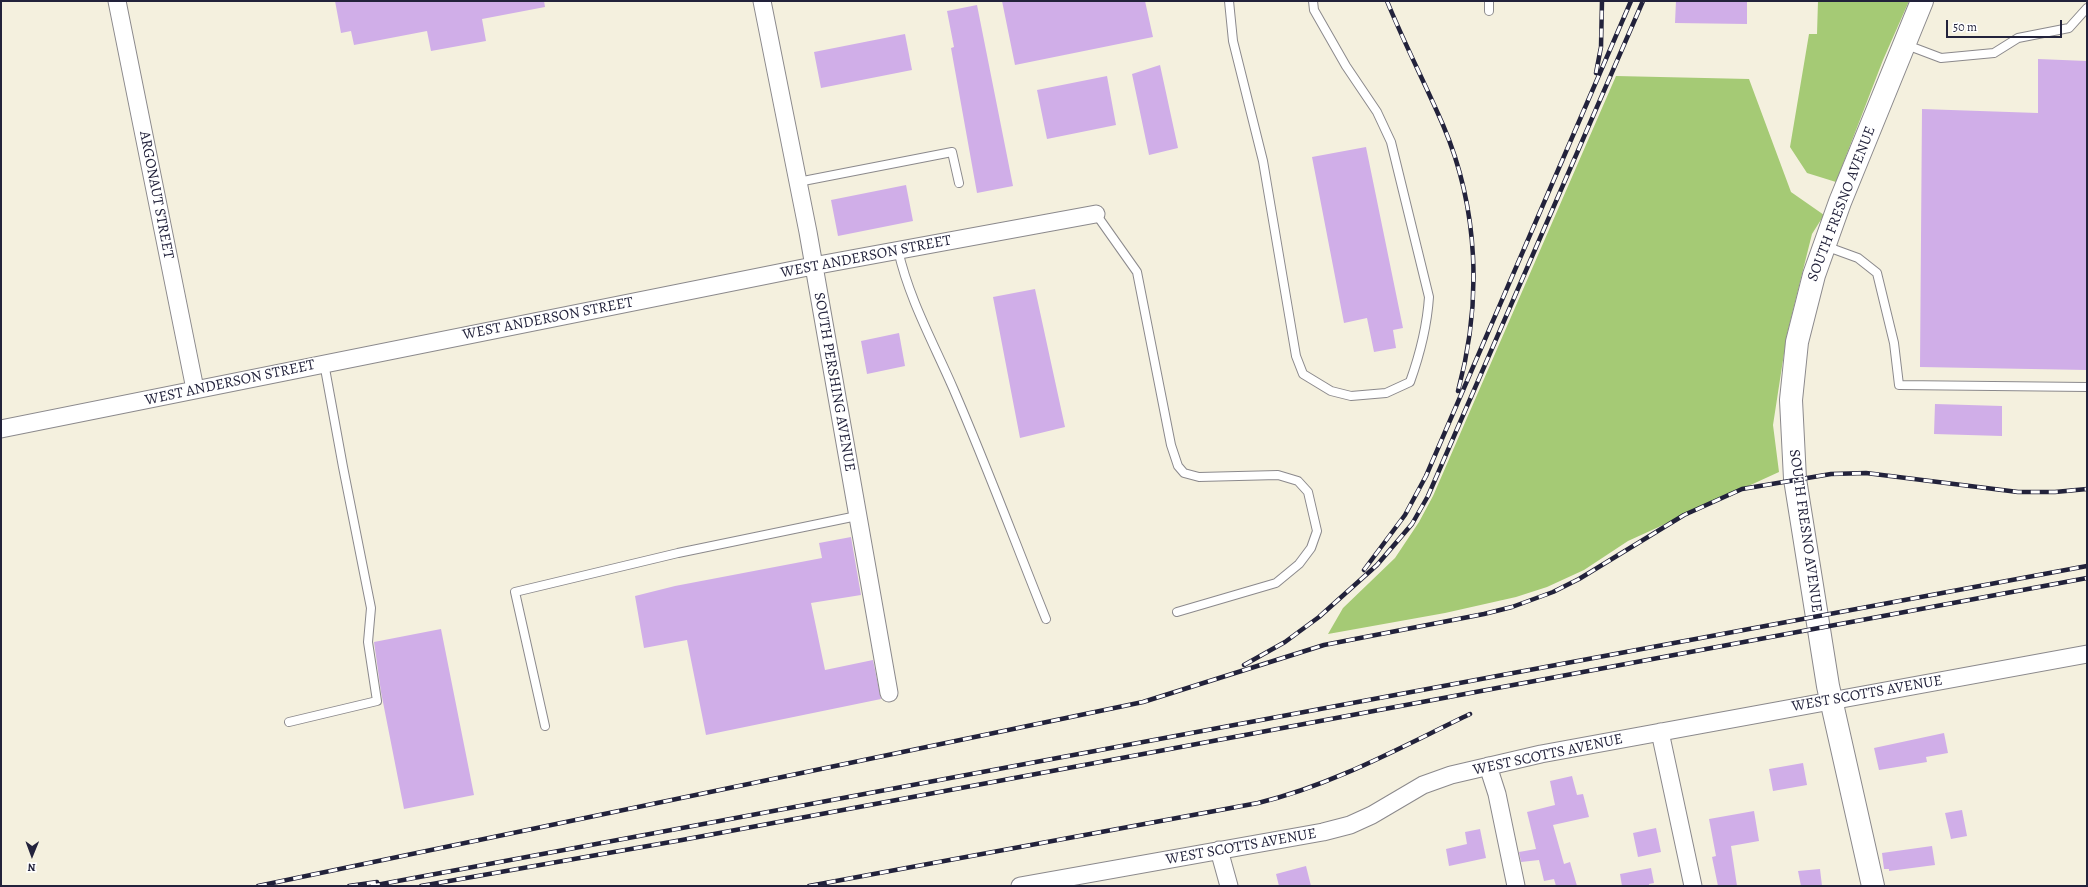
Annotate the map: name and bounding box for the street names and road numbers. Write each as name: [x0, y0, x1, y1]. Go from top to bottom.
street label: SOUTH FRESNO AVENUE: [1804, 124, 1880, 284]
street label: ARGONAUT STREET: [135, 129, 177, 261]
street label: WEST ANDERSON STREET: [779, 232, 953, 282]
street label: SOUTH PERSHING AVENUE: [809, 291, 859, 473]
street label: WEST ANDERSON STREET: [461, 294, 635, 344]
street label: WEST ANDERSON STREET: [143, 356, 317, 410]
street label: SOUTH FRESNO AVENUE: [1785, 448, 1825, 614]
street label: WEST SCOTTS AVENUE: [1790, 672, 1944, 716]
street label: WEST SCOTTS AVENUE: [1471, 730, 1625, 780]
street label: WEST SCOTTS AVENUE: [1164, 825, 1318, 869]

